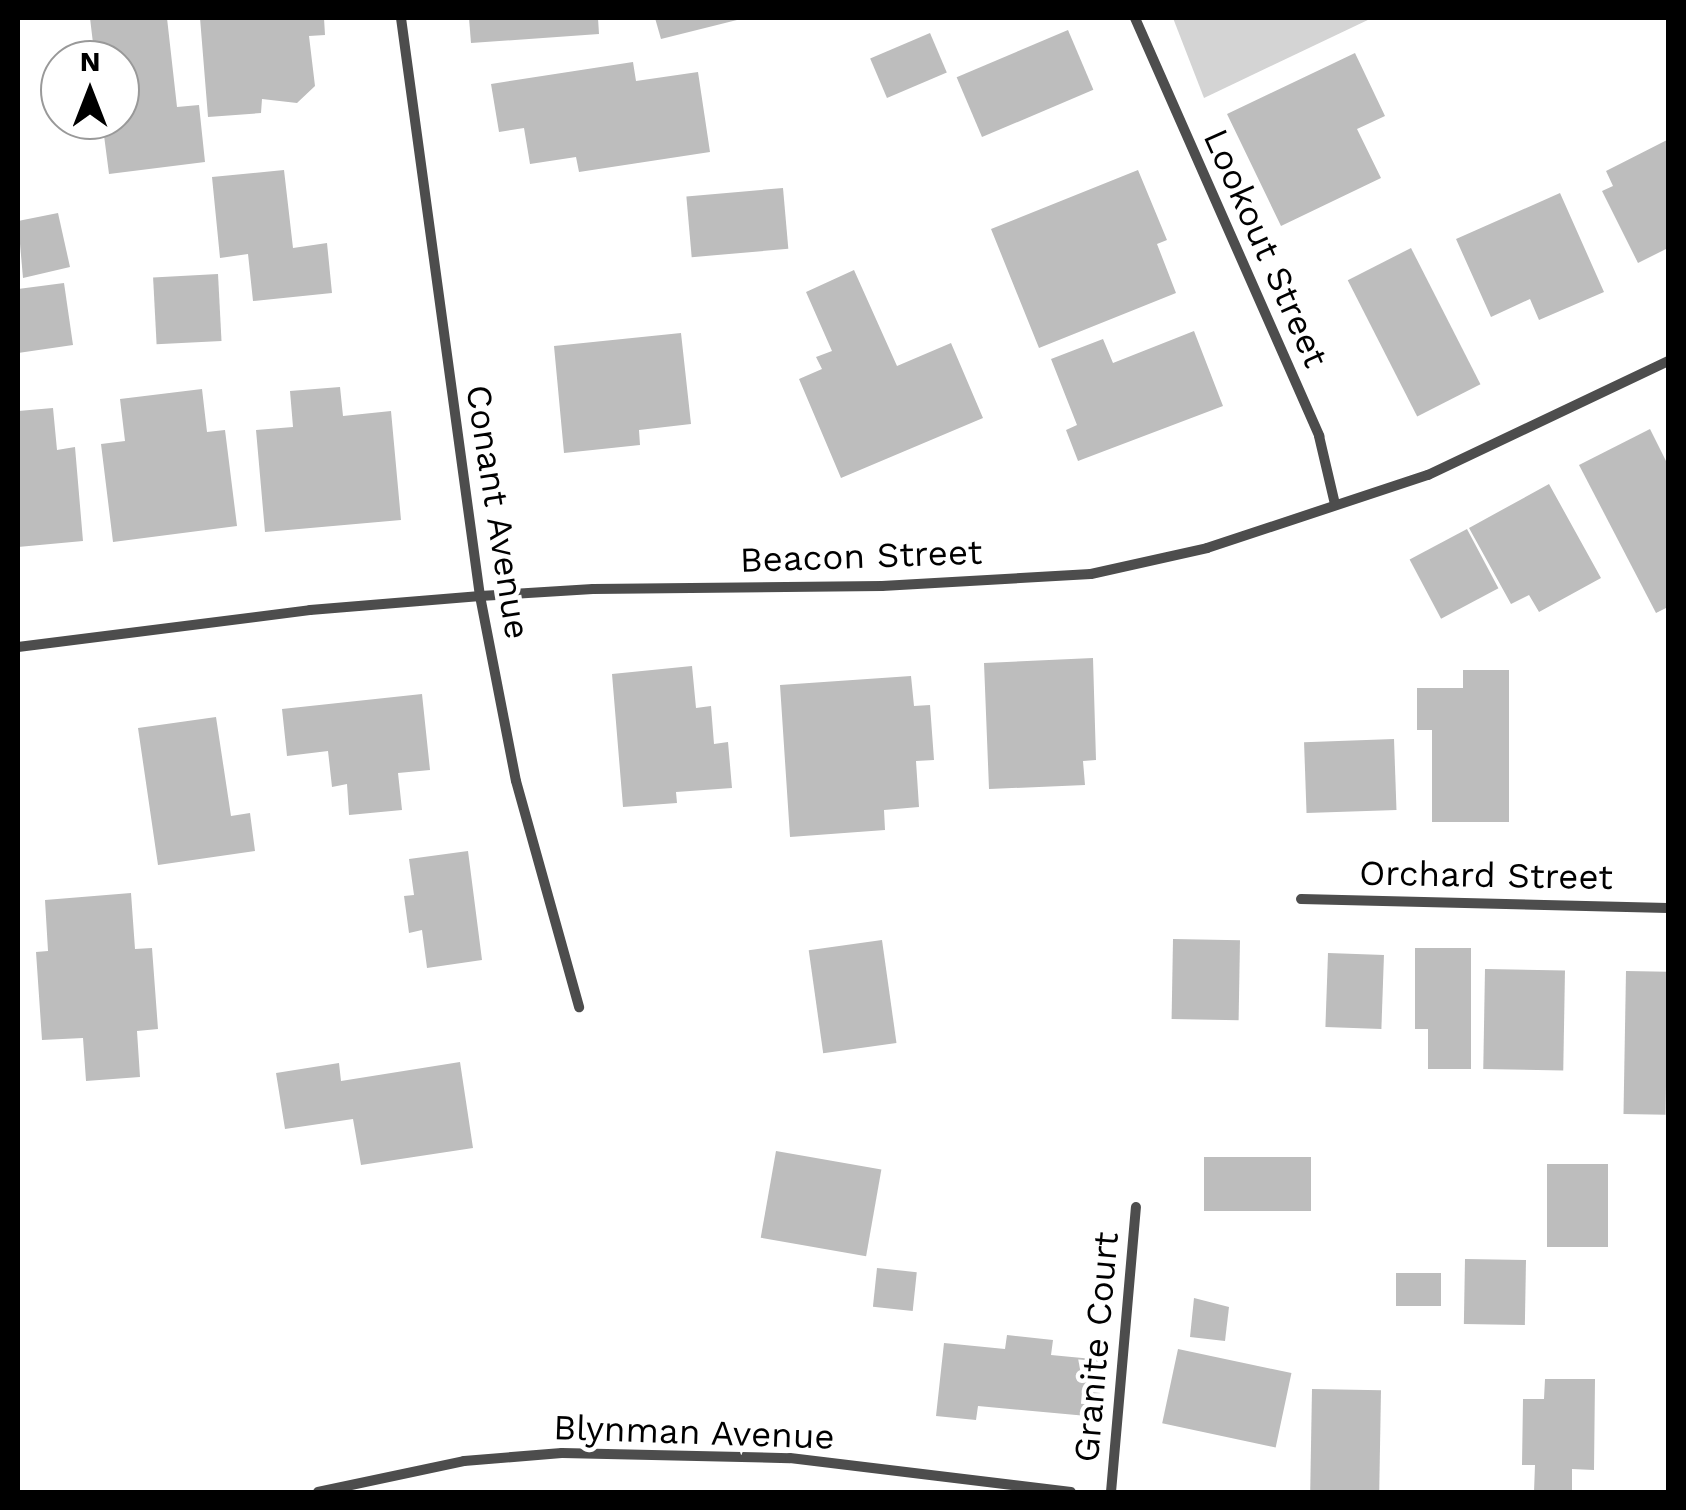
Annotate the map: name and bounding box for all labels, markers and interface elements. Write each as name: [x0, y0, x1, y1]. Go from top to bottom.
north arrow: [40, 40, 140, 140]
text: N: [80, 45, 100, 78]
street label: Lookout Street: [1195, 122, 1337, 374]
street label: Conant Avenue: [457, 381, 539, 643]
street label: Beacon Street: [739, 531, 983, 581]
street label: Orchard Street: [1359, 852, 1613, 898]
street label: Granite Court: [1065, 1230, 1127, 1464]
street label: Blynman Avenue: [552, 1406, 836, 1458]

